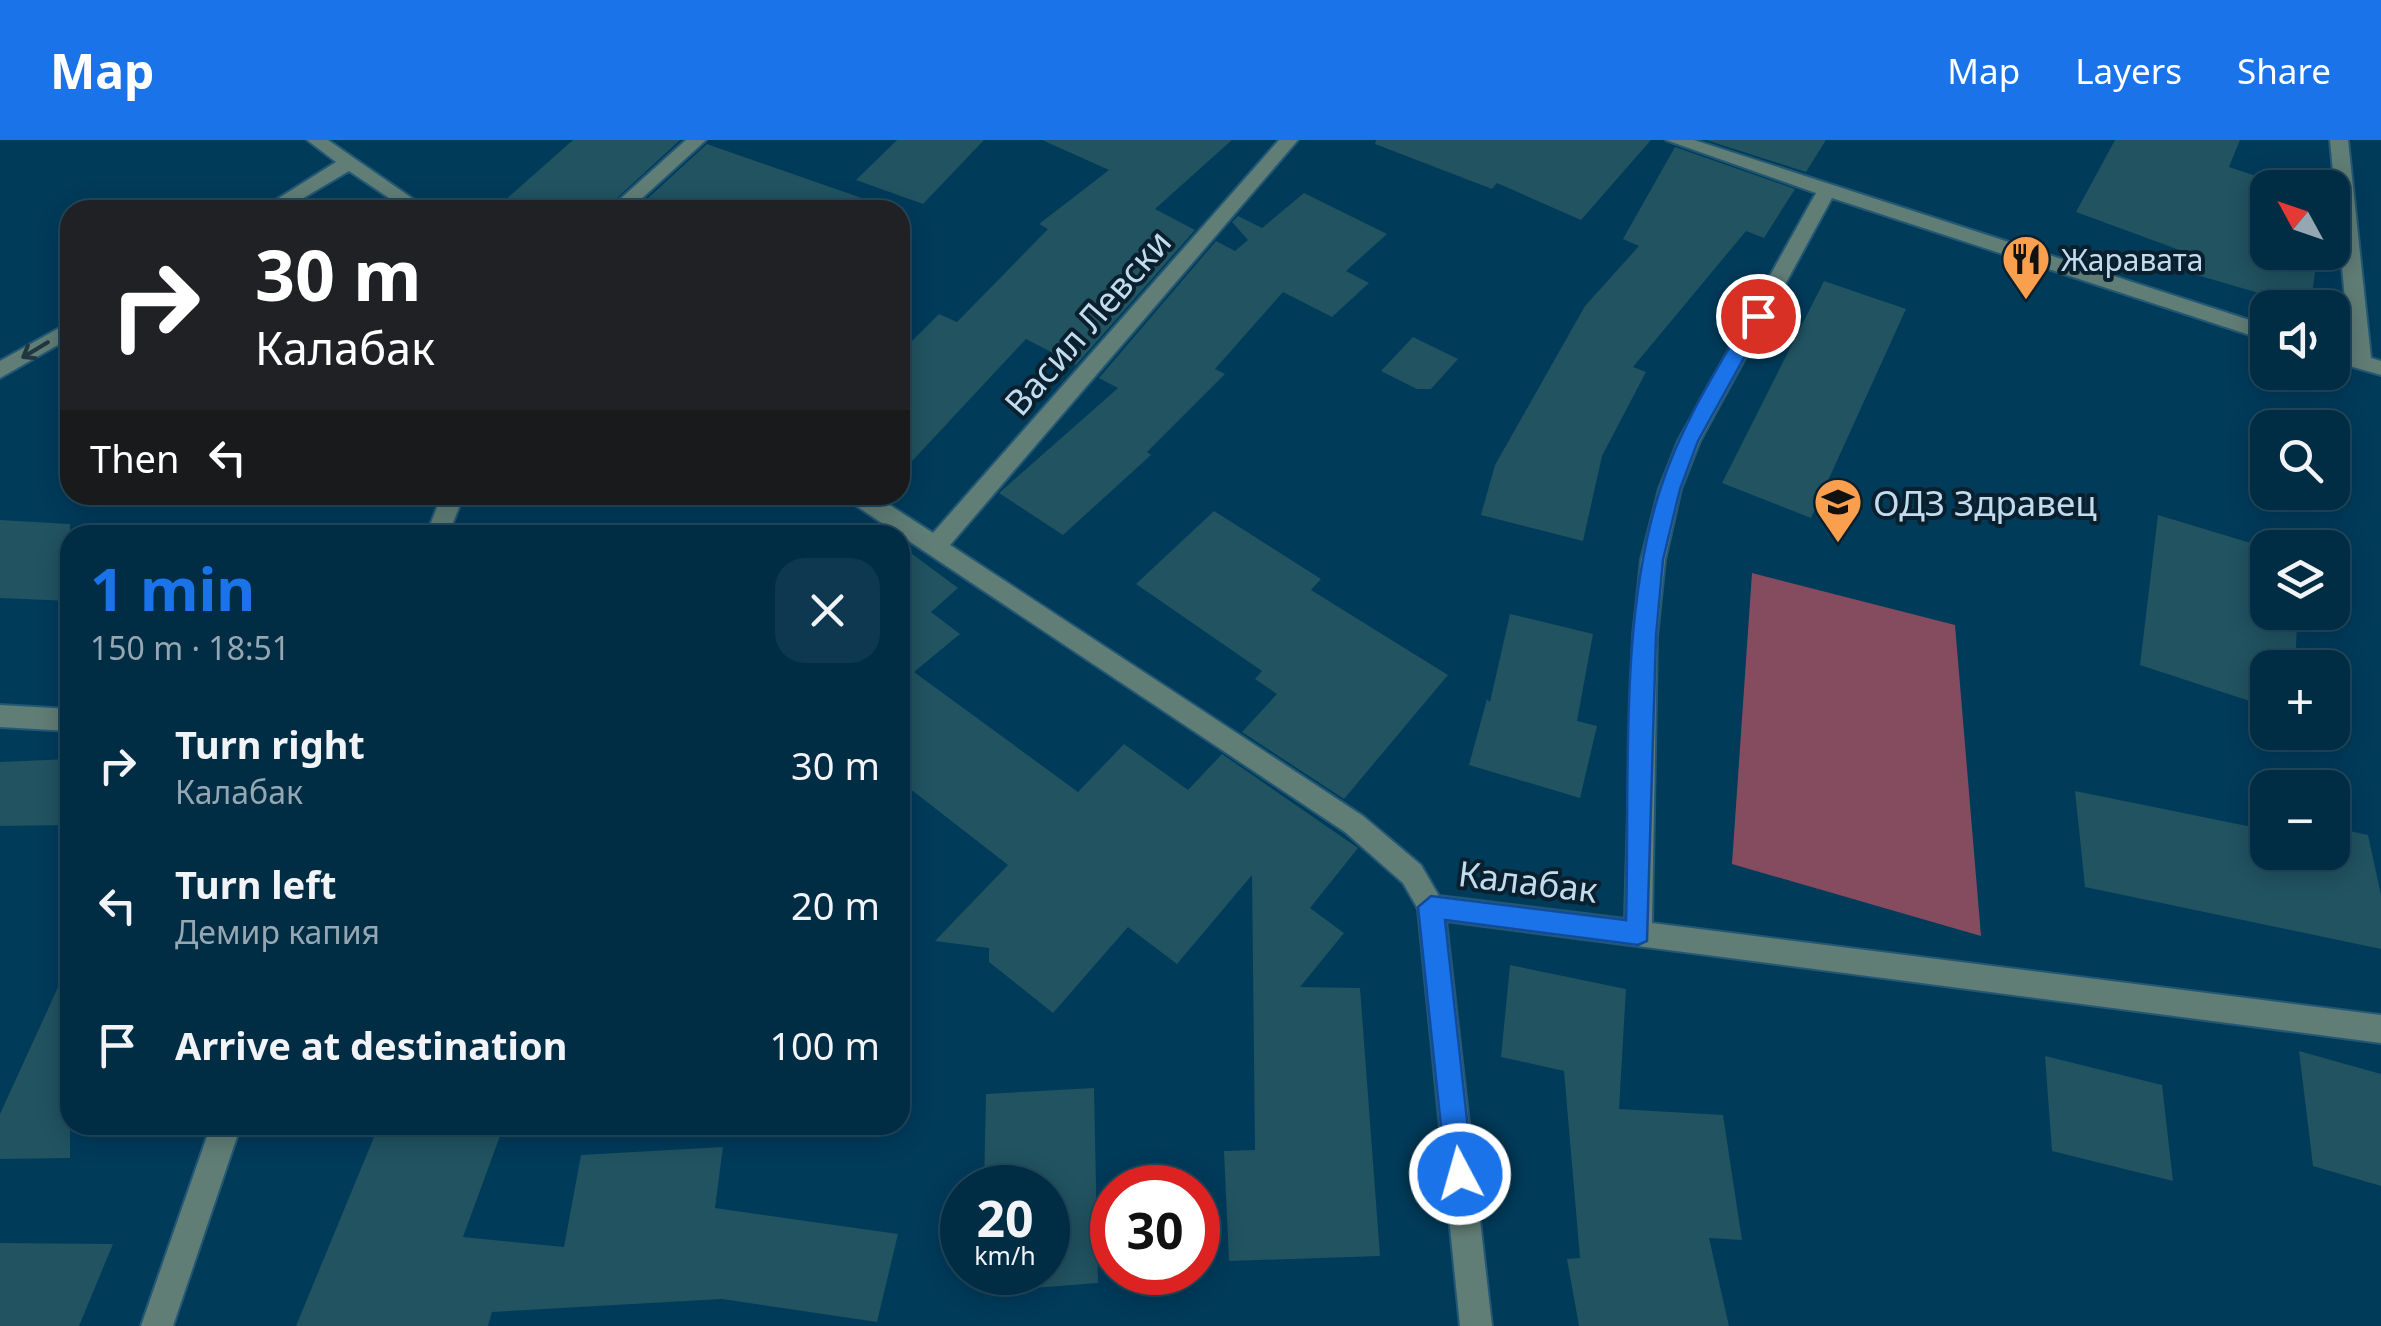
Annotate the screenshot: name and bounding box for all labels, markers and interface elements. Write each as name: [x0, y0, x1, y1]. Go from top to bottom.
text: Map: [50, 38, 154, 103]
text: Map: [1947, 47, 2020, 94]
text: Layers: [2075, 47, 2182, 94]
text: Share: [2237, 47, 2331, 94]
north arrow: [2250, 170, 2350, 270]
map controls: [2250, 170, 2350, 870]
street label: Васил Левски: [993, 219, 1181, 425]
text: 30 m: [255, 226, 422, 322]
restaurant icon: Жаравата: [2000, 233, 2052, 301]
place label: Жаравата: [2061, 239, 2203, 280]
icon: right: [90, 240, 220, 370]
pin: [1716, 274, 1801, 359]
icon: arrive: [1731, 289, 1786, 344]
button: sound: [2250, 290, 2350, 390]
text: Калабак: [255, 317, 435, 378]
one-way arrow: [21, 340, 50, 360]
button: search: [2250, 410, 2350, 510]
icon: left: [200, 430, 255, 485]
text: Then: [90, 432, 180, 484]
school or university icon: ОДЗ Здравец: [1812, 476, 1864, 544]
place label: ОДЗ Здравец: [1873, 479, 2097, 526]
button: layers: [2250, 530, 2350, 630]
text: 1 min: [90, 547, 255, 629]
button: close: [775, 558, 880, 663]
text: 150 m · 18:51: [90, 626, 290, 669]
button: +: [2250, 650, 2350, 750]
text: Turn right: [175, 718, 365, 770]
icon: right: [90, 738, 145, 793]
text: 30 m: [791, 739, 880, 791]
text: Калабак: [175, 770, 303, 813]
button: −: [2250, 770, 2350, 870]
street label: Калабак: [1456, 849, 1601, 913]
text: Turn left: [175, 858, 337, 910]
icon: left: [90, 878, 145, 933]
text: 20 m: [791, 879, 880, 931]
text: Демир капия: [175, 910, 380, 953]
icon: arrive: [90, 1018, 145, 1073]
text: Arrive at destination: [175, 1019, 567, 1071]
text: 100 m: [769, 1019, 880, 1071]
position arrow: [1408, 1122, 1512, 1226]
speed limit sign: 30: [1090, 1165, 1220, 1295]
text: 20: [976, 1184, 1034, 1252]
text: km/h: [974, 1238, 1036, 1272]

